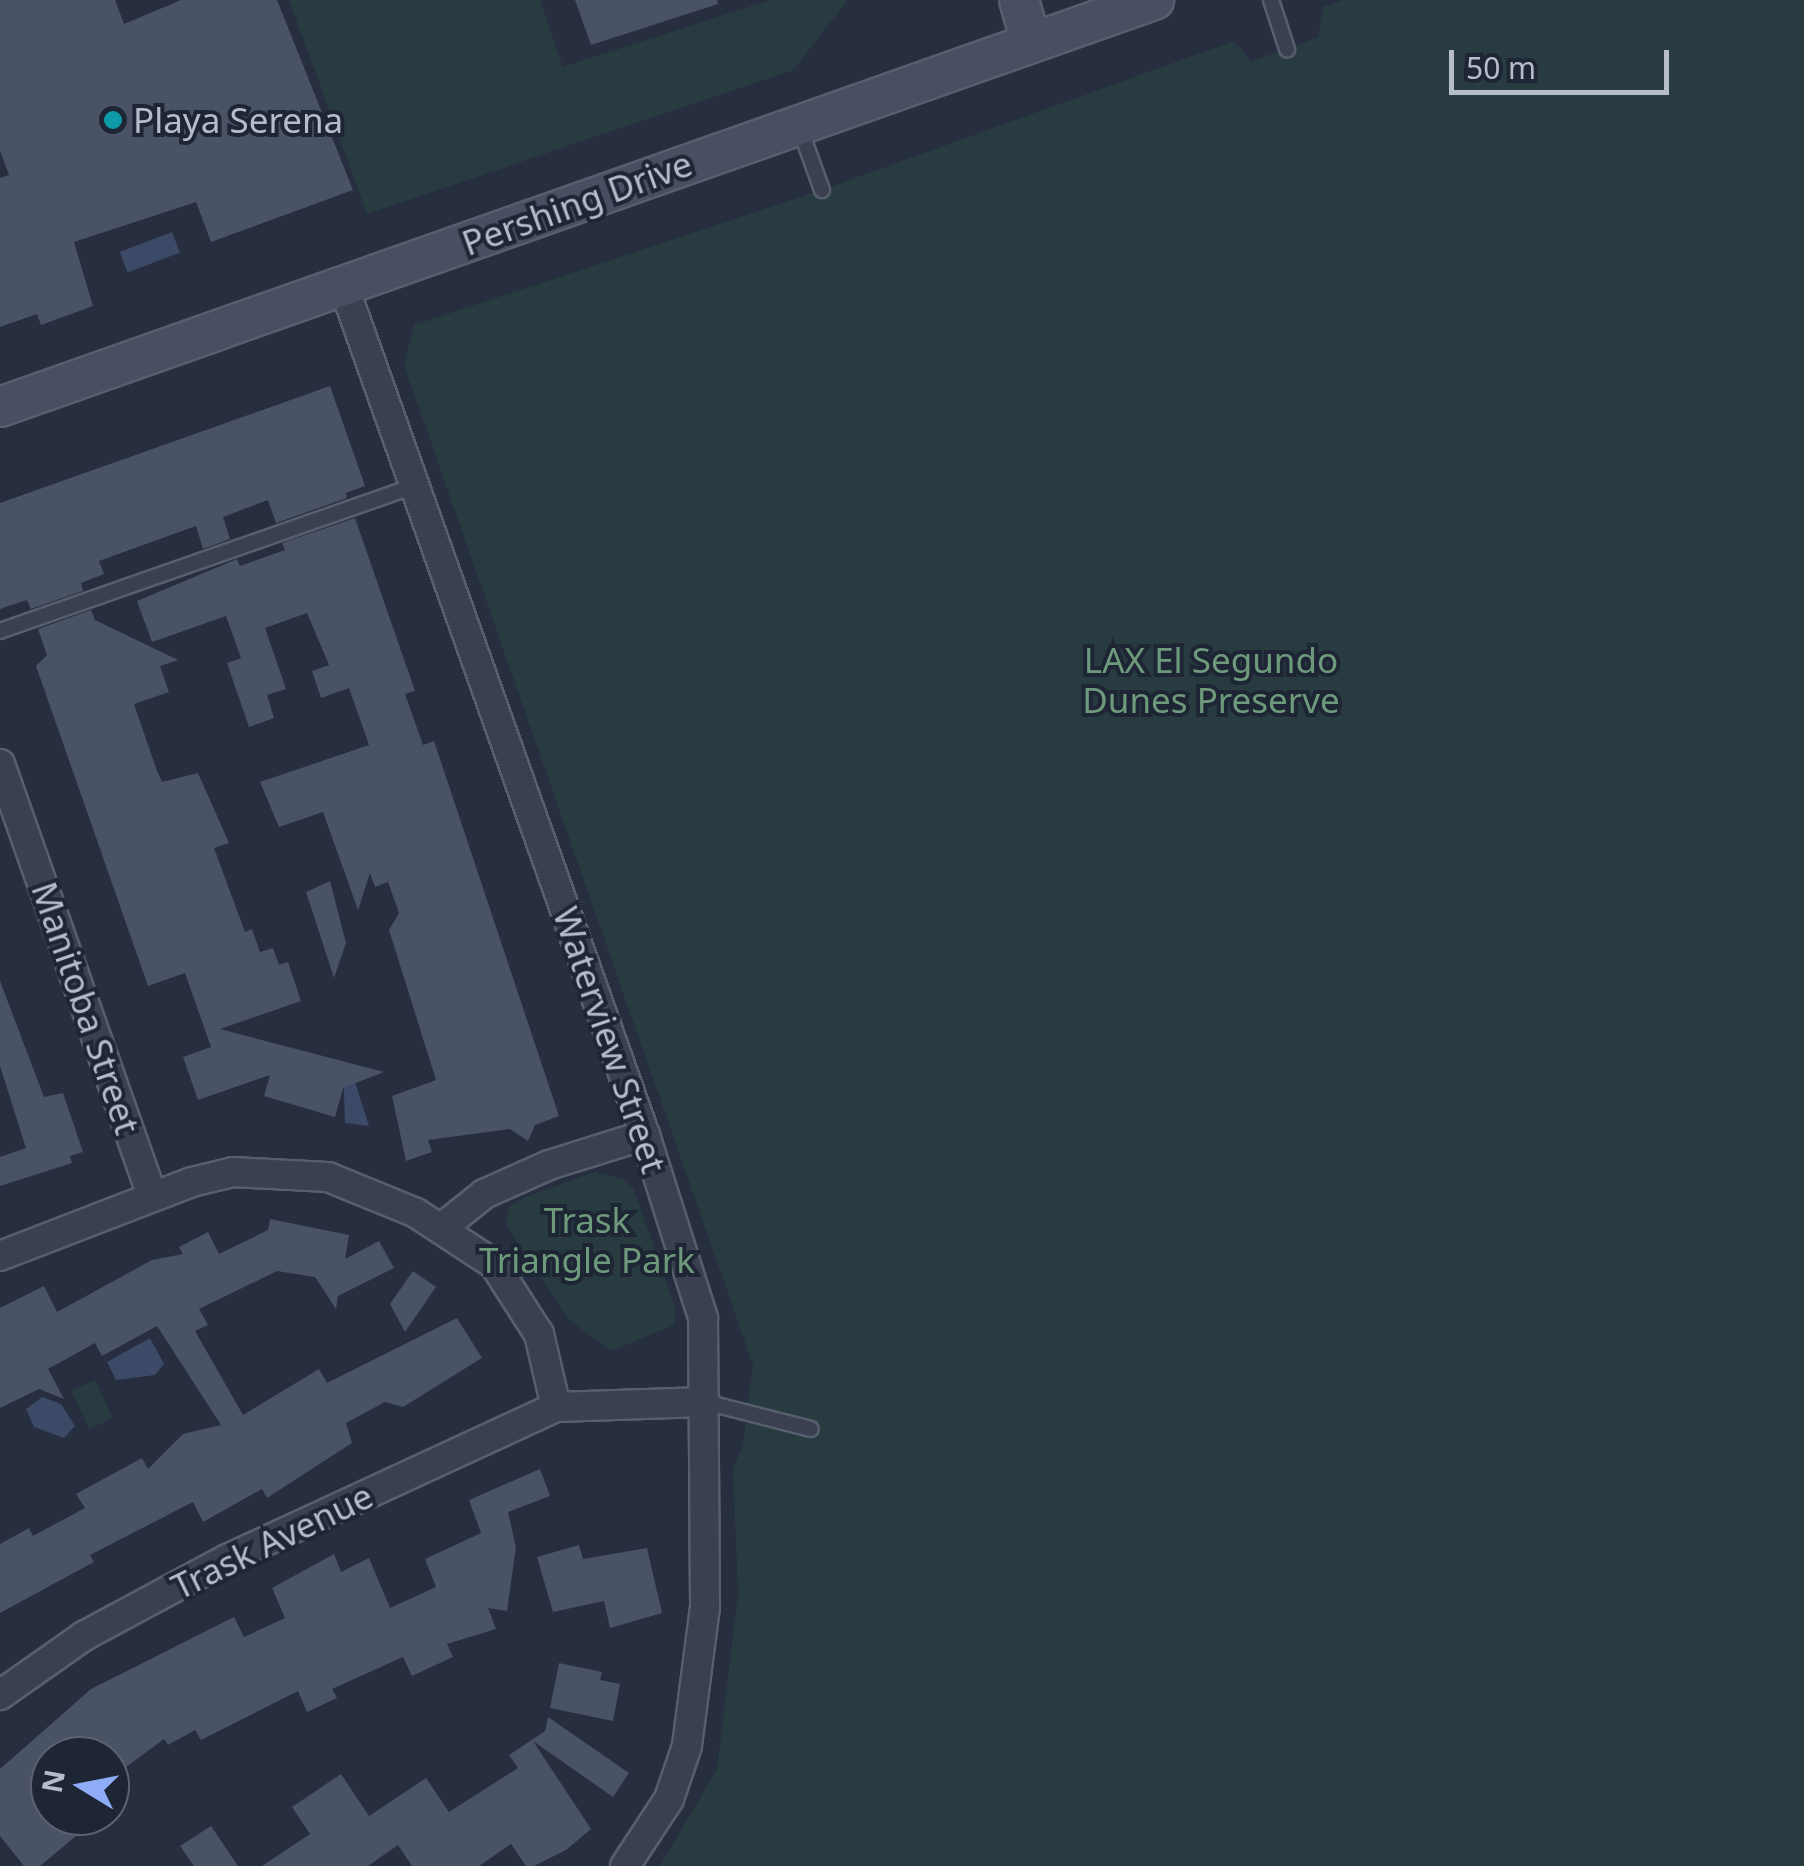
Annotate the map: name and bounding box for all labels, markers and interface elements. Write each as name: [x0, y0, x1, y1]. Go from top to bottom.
scale bar: [1454, 30, 1674, 92]
text: 50 m: [1466, 47, 1536, 88]
place label: Playa Serena: [133, 99, 343, 141]
marker: Playa Serena: [102, 109, 124, 131]
street label: Pershing Drive: [456, 142, 698, 264]
park label: LAX El Segundo Dunes Preserve: [1082, 639, 1340, 721]
street label: Manitoba Street: [23, 876, 149, 1140]
street label: Waterview Street: [545, 902, 675, 1178]
park label: Trask Triangle Park: [479, 1199, 695, 1281]
street label: Trask Avenue: [165, 1474, 379, 1608]
north arrow: [30, 1736, 130, 1836]
text: N: [32, 1767, 73, 1796]

